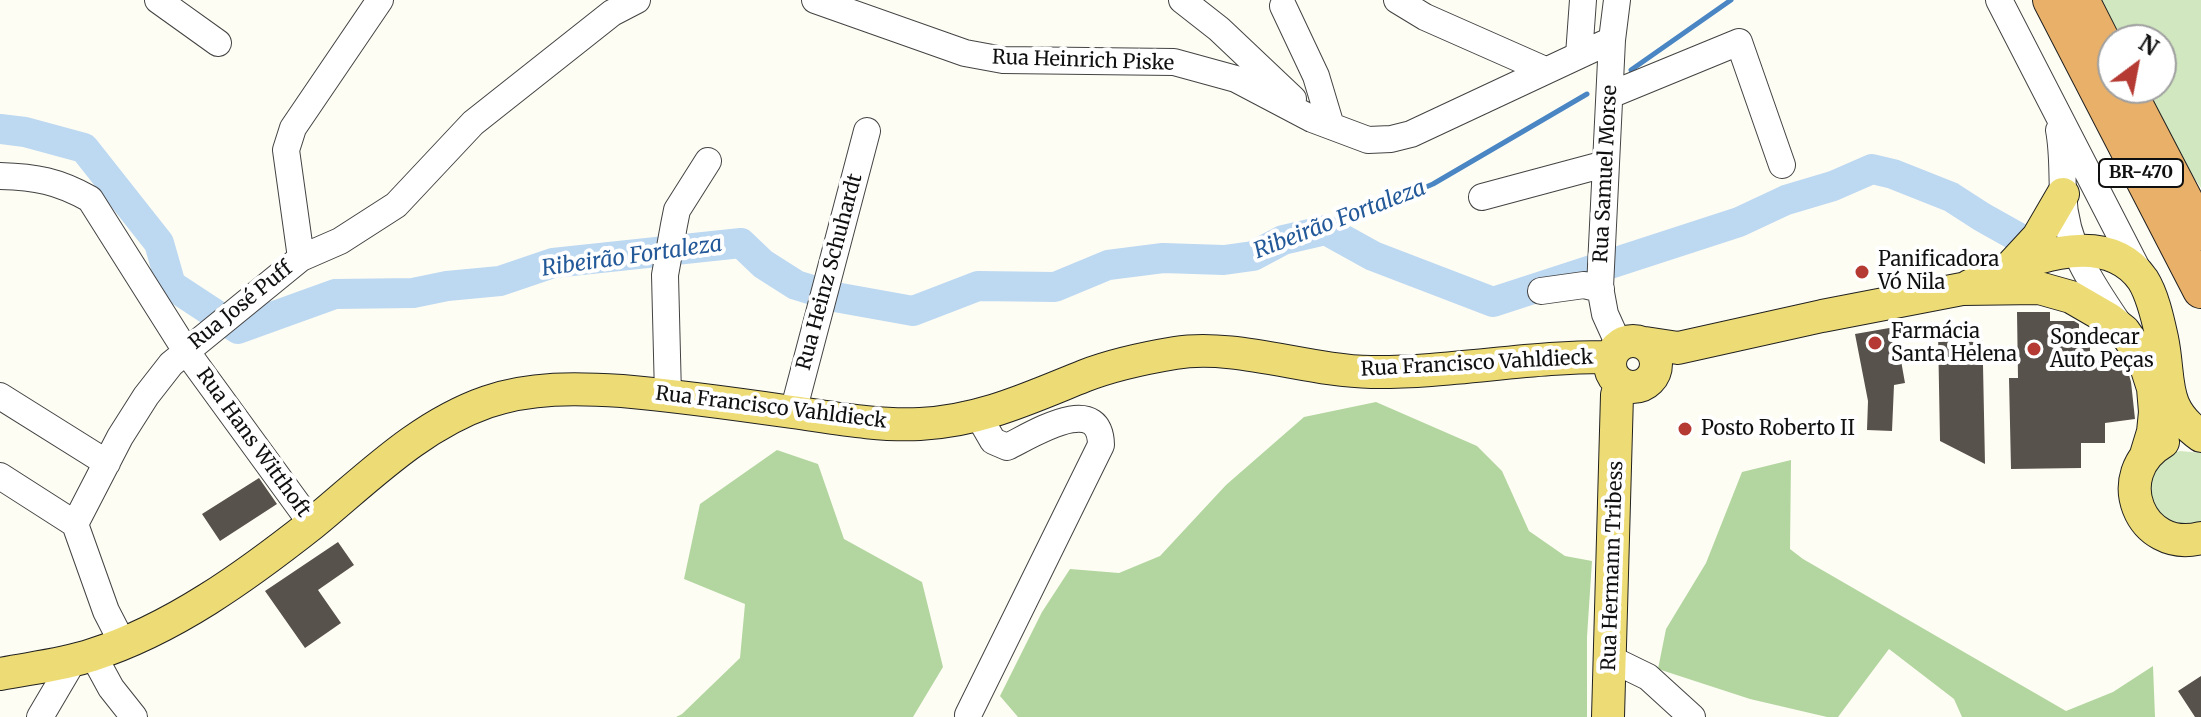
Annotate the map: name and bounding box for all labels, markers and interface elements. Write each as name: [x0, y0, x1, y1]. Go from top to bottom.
north arrow: [2097, 24, 2177, 104]
text: N: [2134, 29, 2163, 62]
street label: Rua Heinrich Piske: [992, 46, 1174, 76]
street label: Rua Samuel Morse: [1589, 84, 1623, 264]
road number: BR-470: [2099, 159, 2183, 187]
street label: Rua Heinz Schuhardt: [792, 171, 868, 373]
water label: Ribeirão Fortaleza: [1250, 175, 1430, 265]
water label: Ribeirão Fortaleza: [540, 231, 724, 283]
place label: Panificadora Vó Nila: [1878, 248, 1999, 295]
street label: Rua José Puff: [185, 257, 297, 355]
marker: Panificadora Vó Nila: [1853, 263, 1871, 281]
place label: Farmácia Santa Helena: [1891, 320, 2017, 367]
place label: Sondecar Auto Peças: [2050, 326, 2154, 373]
marker: Farmácia Santa Helena: [1866, 334, 1884, 352]
marker: Sondecar Auto Peças: [2025, 340, 2043, 358]
street label: Rua Francisco Vahldieck: [1360, 346, 1594, 382]
street label: Rua Hans Witthoft: [191, 364, 315, 522]
street label: Rua Francisco Vahldieck: [654, 382, 888, 434]
place label: Posto Roberto II: [1701, 417, 1855, 441]
marker: Posto Roberto II: [1676, 420, 1694, 438]
street label: Rua Hermann Tribess: [1597, 460, 1629, 672]

